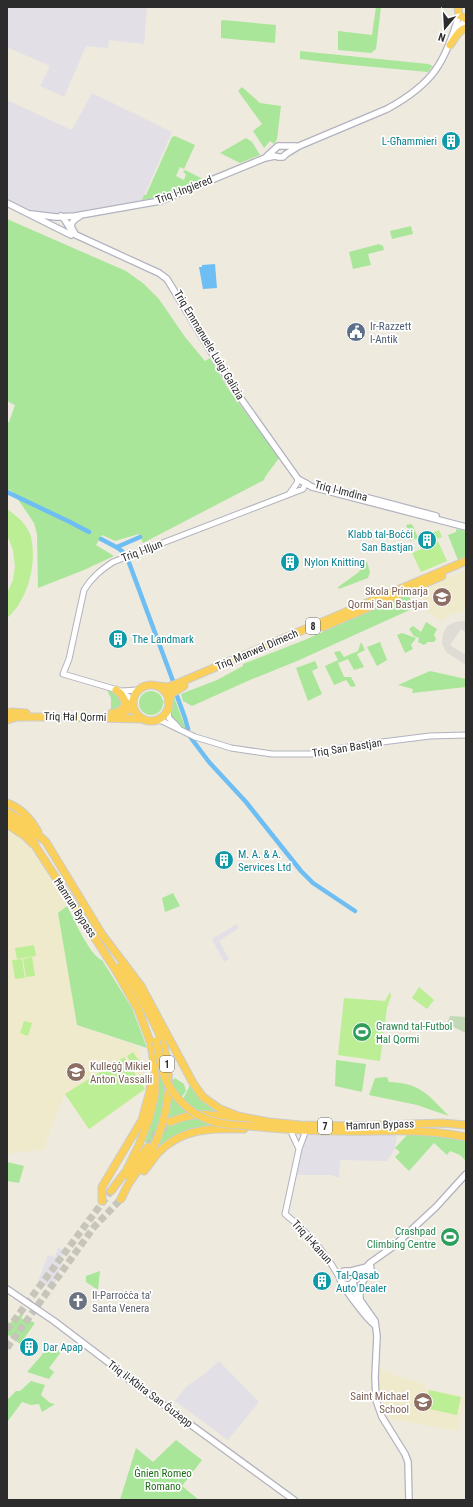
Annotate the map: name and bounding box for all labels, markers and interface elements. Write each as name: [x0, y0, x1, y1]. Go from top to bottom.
north arrow: [425, 8, 465, 48]
text: N: [437, 30, 447, 44]
building icon: L-Għammieri: [440, 130, 462, 152]
place label: L-Għammieri: [382, 135, 437, 148]
street label: Triq l-Ingiered: [154, 173, 214, 207]
street label: Triq Emmanuele Luigi Galizia: [171, 288, 247, 402]
place label: Ir-Razzett l-Antik: [370, 320, 411, 346]
public building icon: Ir-Razzett l-Antik: [345, 321, 367, 343]
street label: Triq l-Imdina: [313, 478, 369, 504]
place label: Klabb tal-Boċċi San Bastjan: [348, 528, 413, 554]
building icon: Klabb tal-Boċċi San Bastjan: [416, 529, 438, 551]
street label: Triq l-Iljun: [120, 537, 164, 565]
building icon: Nylon Knitting: [279, 551, 301, 573]
place label: Nylon Knitting: [304, 556, 365, 569]
place label: Skola Primarja Qormi San Bastjan: [348, 585, 428, 611]
school or university icon: Skola Primarja Qormi San Bastjan: [431, 586, 453, 608]
road number: 8: [306, 618, 320, 634]
street label: Triq Manwel Dimech: [214, 627, 300, 673]
building icon: The Landmark: [107, 628, 129, 650]
place label: The Landmark: [132, 633, 194, 646]
street label: Triq Ħal Qormi: [44, 710, 106, 724]
street label: Triq San Bastjan: [311, 736, 383, 760]
place label: M. A. & A. Services Ltd: [238, 848, 291, 874]
building icon: M. A. & A. Services Ltd: [213, 849, 235, 871]
street label: Ħamrun Bypass: [51, 876, 99, 940]
place label: Grawnd tal-Futbol Ħal Qormi: [376, 1020, 452, 1046]
sports icon: Grawnd tal-Futbol Ħal Qormi: [351, 1021, 373, 1043]
road number: 1: [160, 1056, 174, 1072]
place label: Kulleġġ Mikiel Anton Vassalli: [90, 1060, 152, 1086]
school or university icon: Kulleġġ Mikiel Anton Vassalli: [65, 1061, 87, 1083]
street label: Ħamrun Bypass: [346, 1117, 414, 1133]
road number: 7: [318, 1118, 332, 1134]
street label: Triq il-Kanun: [289, 1217, 335, 1267]
place label: Crashpad Climbing Centre: [367, 1225, 436, 1251]
sports icon: Crashpad Climbing Centre: [439, 1226, 461, 1248]
place label: Tal-Qasab Auto Dealer: [336, 1269, 387, 1295]
building icon: Tal-Qasab Auto Dealer: [311, 1270, 333, 1292]
place label: Il-Parroċċa ta' Santa Venera: [92, 1289, 152, 1315]
church icon: Il-Parroċċa ta' Santa Venera: [67, 1290, 89, 1312]
building icon: Dar Apap: [18, 1336, 40, 1358]
place label: Dar Apap: [43, 1341, 83, 1354]
street label: Triq il-Kbira San Ġużepp: [105, 1358, 195, 1430]
place label: Saint Michael School: [350, 1390, 409, 1416]
school or university icon: Saint Michael School: [412, 1391, 434, 1413]
park label: Ġnien Romeo Romano: [134, 1467, 192, 1493]

